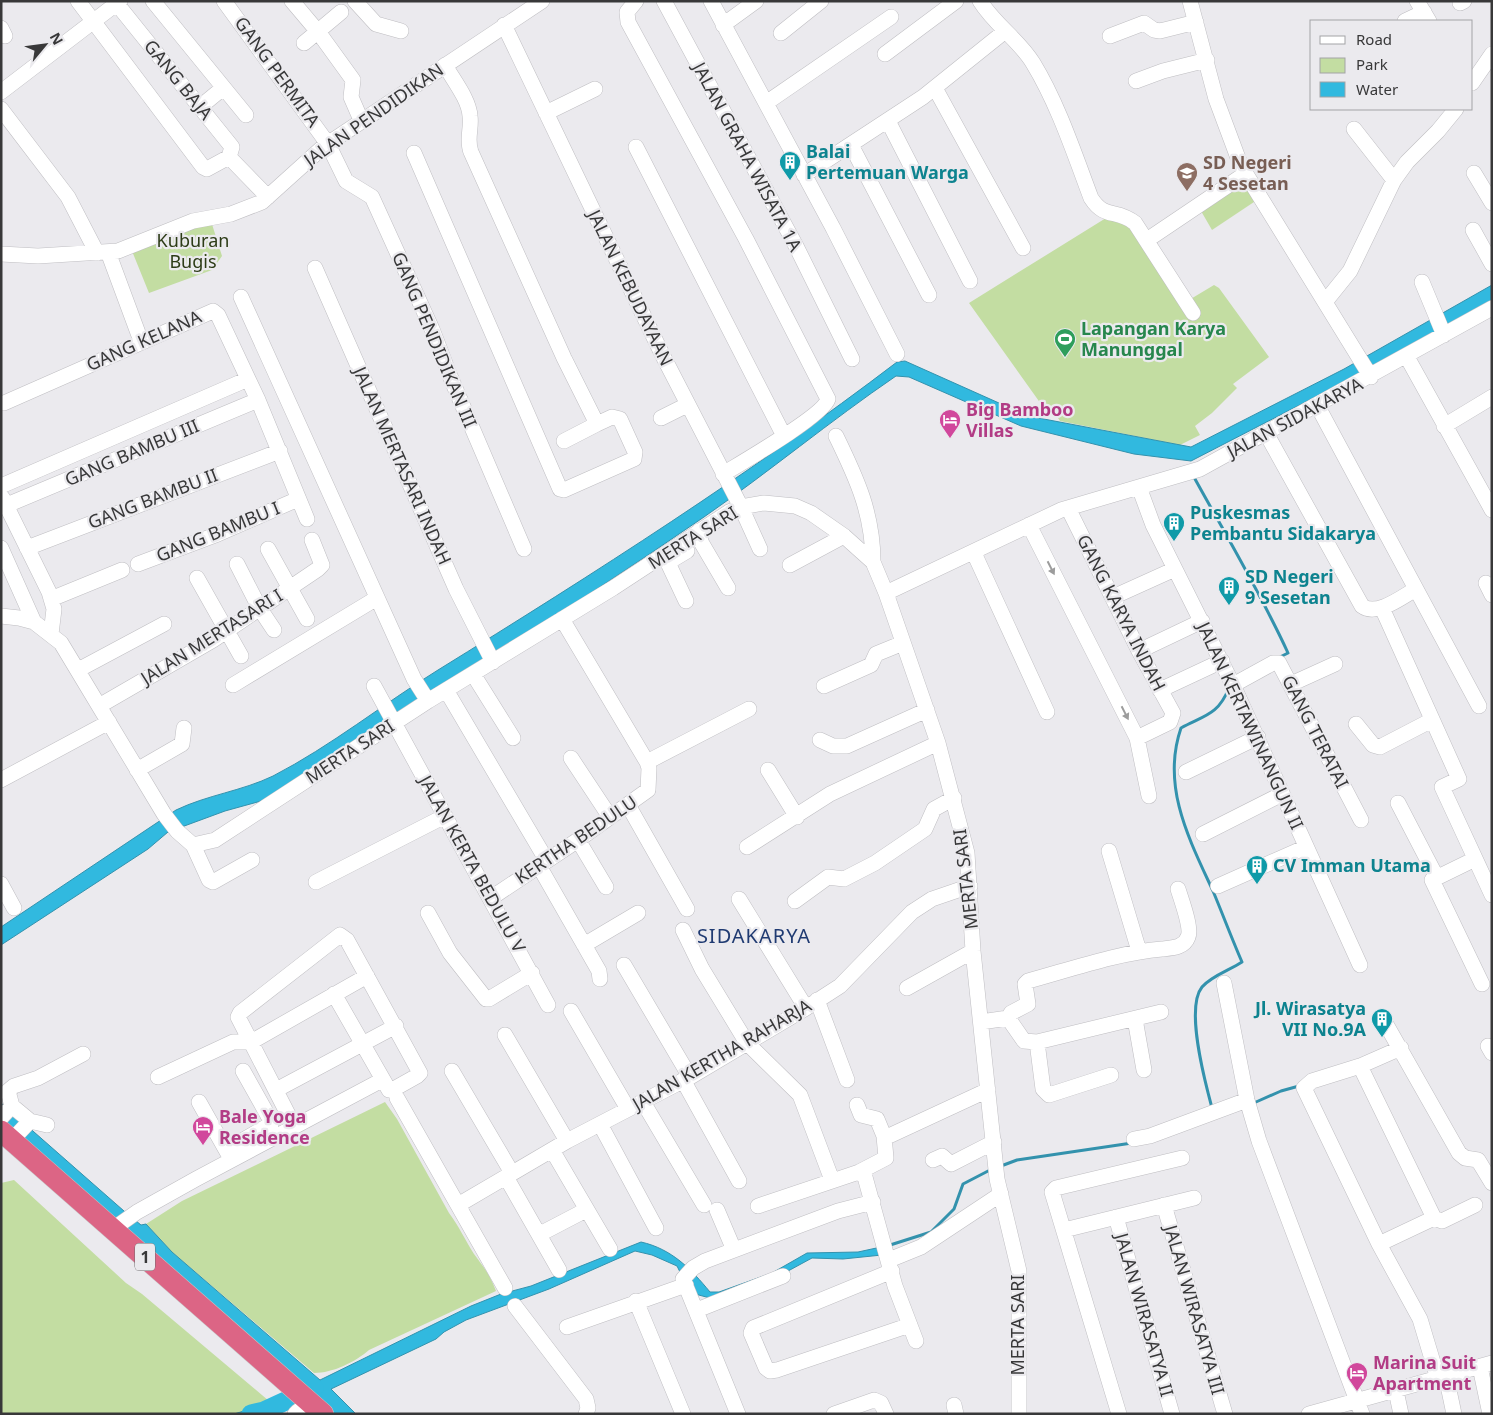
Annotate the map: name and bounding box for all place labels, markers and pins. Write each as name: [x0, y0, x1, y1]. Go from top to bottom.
place label: Balai Pertemuan Warga: [806, 139, 969, 184]
building icon: Balai Pertemuan Warga: [778, 150, 802, 181]
place label: SD Negeri 4 Sesetan: [1203, 150, 1292, 195]
school or university icon: SD Negeri 4 Sesetan: [1175, 161, 1199, 192]
place label: Lapangan Karya Manunggal: [1081, 316, 1226, 361]
sports icon: Lapangan Karya Manunggal: [1053, 327, 1077, 358]
place label: Big Bamboo Villas: [966, 397, 1074, 442]
hotel icon: Big Bamboo Villas: [938, 408, 962, 439]
place label: Puskesmas Pembantu Sidakarya: [1190, 500, 1376, 545]
building icon: Puskesmas Pembantu Sidakarya: [1162, 511, 1186, 542]
place label: SD Negeri 9 Sesetan: [1245, 564, 1334, 609]
building icon: SD Negeri 9 Sesetan: [1217, 575, 1241, 606]
place label: CV Imman Utama: [1273, 853, 1431, 877]
building icon: CV Imman Utama: [1245, 854, 1269, 885]
place label: Jl. Wirasatya VII No.9A: [1253, 996, 1367, 1041]
building icon: Jl. Wirasatya VII No.9A: [1370, 1007, 1394, 1038]
place label: Bale Yoga Residence: [219, 1104, 310, 1149]
hotel icon: Bale Yoga Residence: [191, 1115, 215, 1146]
place label: Marina Suit Apartment: [1373, 1350, 1476, 1395]
hotel icon: Marina Suit Apartment: [1345, 1361, 1369, 1392]

